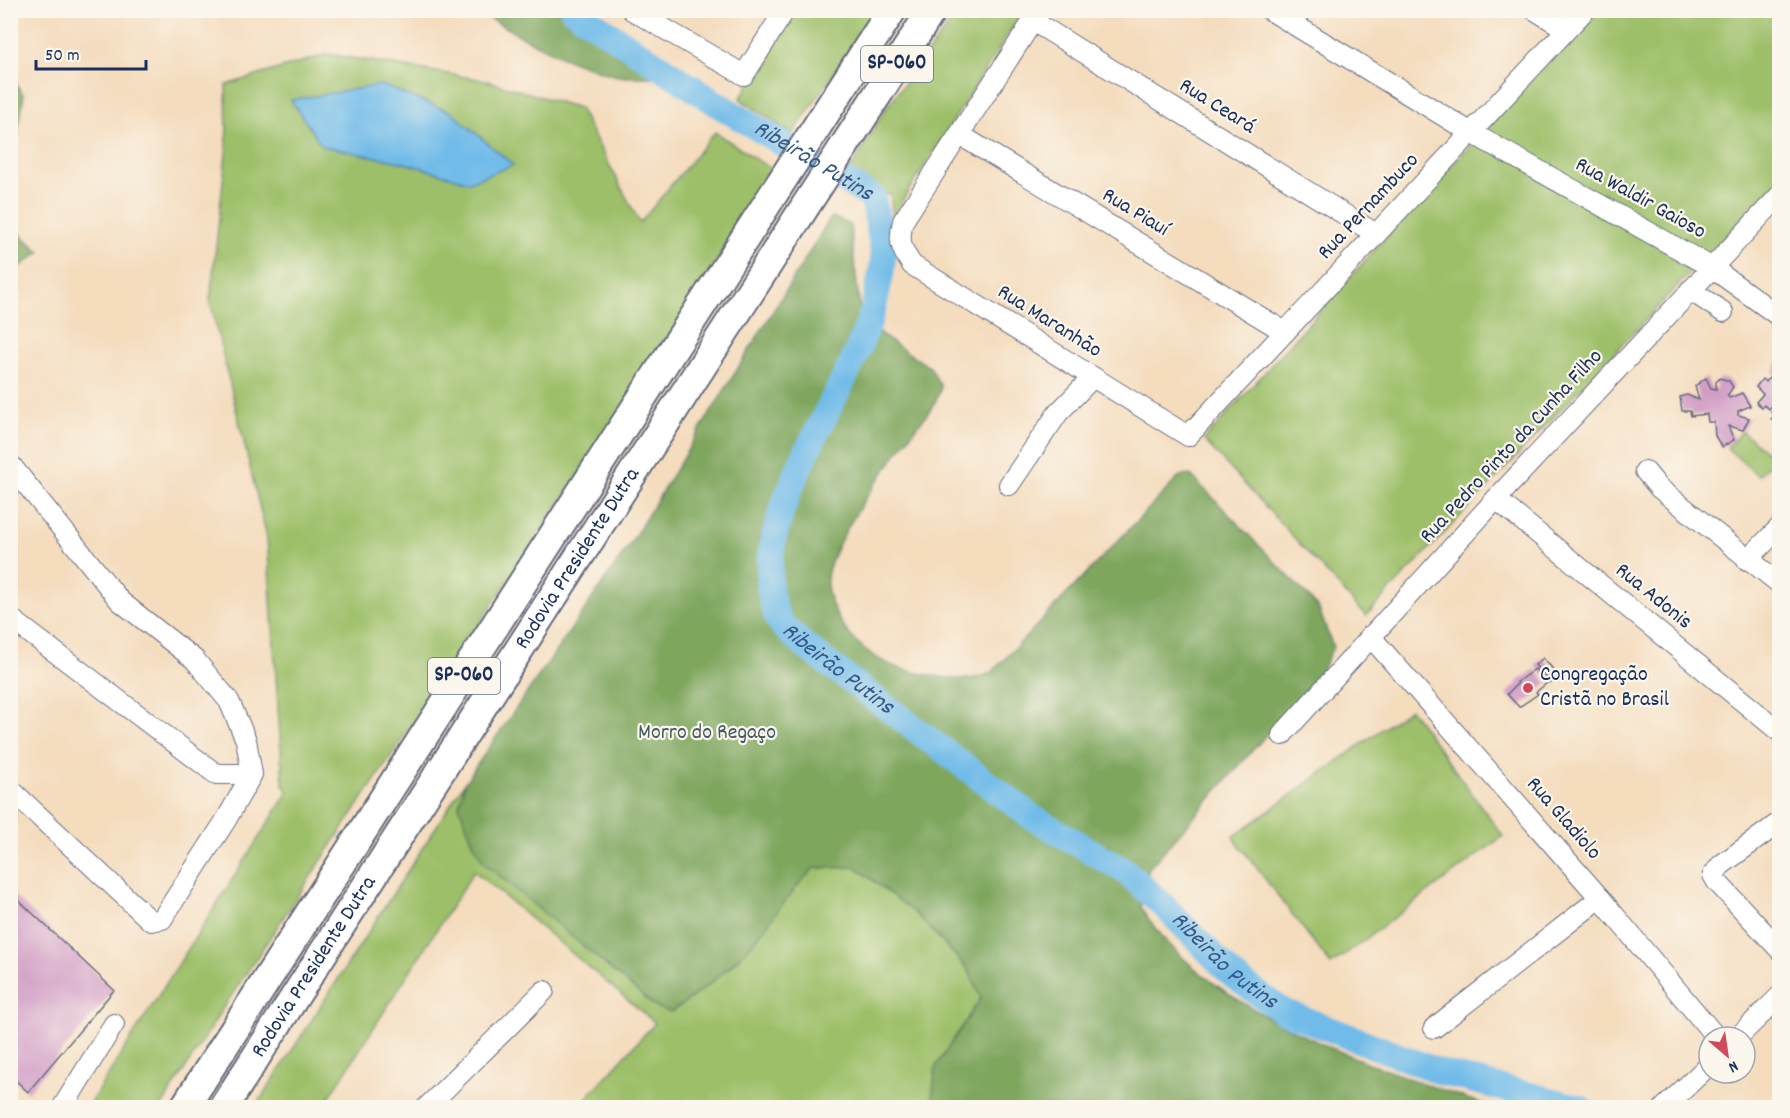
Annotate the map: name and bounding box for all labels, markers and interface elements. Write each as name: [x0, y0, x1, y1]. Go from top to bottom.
scale bar: [36, 33, 146, 71]
text: 50 m: [45, 44, 80, 69]
road number: SP-060: [861, 46, 933, 82]
street label: Rua Ceará: [1173, 71, 1262, 143]
water label: Ribeirão Putins: [747, 113, 880, 212]
street label: Rua Pernambuco: [1311, 146, 1427, 268]
street label: Rua Waldir Gaioso: [1569, 150, 1711, 248]
street label: Rua Piauí: [1096, 181, 1176, 246]
street label: Rua Maranhão: [991, 278, 1107, 366]
street label: Rua Pedro Pinto da Cunha Filho: [1413, 343, 1611, 551]
street label: Rodovia Presidente Dutra: [508, 461, 648, 656]
street label: Rua Adonis: [1608, 556, 1698, 638]
water label: Ribeirão Putins: [773, 615, 901, 725]
road number: SP-060: [428, 658, 500, 694]
place label: Congregação Cristã no Brasil: [1540, 660, 1669, 716]
marker: Congregação Cristã no Brasil: [1521, 681, 1535, 695]
park label: Morro do Regaço: [638, 718, 776, 749]
street label: Rua Gladiolo: [1518, 771, 1608, 867]
street label: Rodovia Presidente Dutra: [244, 869, 385, 1064]
water label: Ribeirão Putins: [1162, 905, 1285, 1019]
north arrow: [1697, 1025, 1757, 1085]
text: N: [1724, 1054, 1742, 1078]

